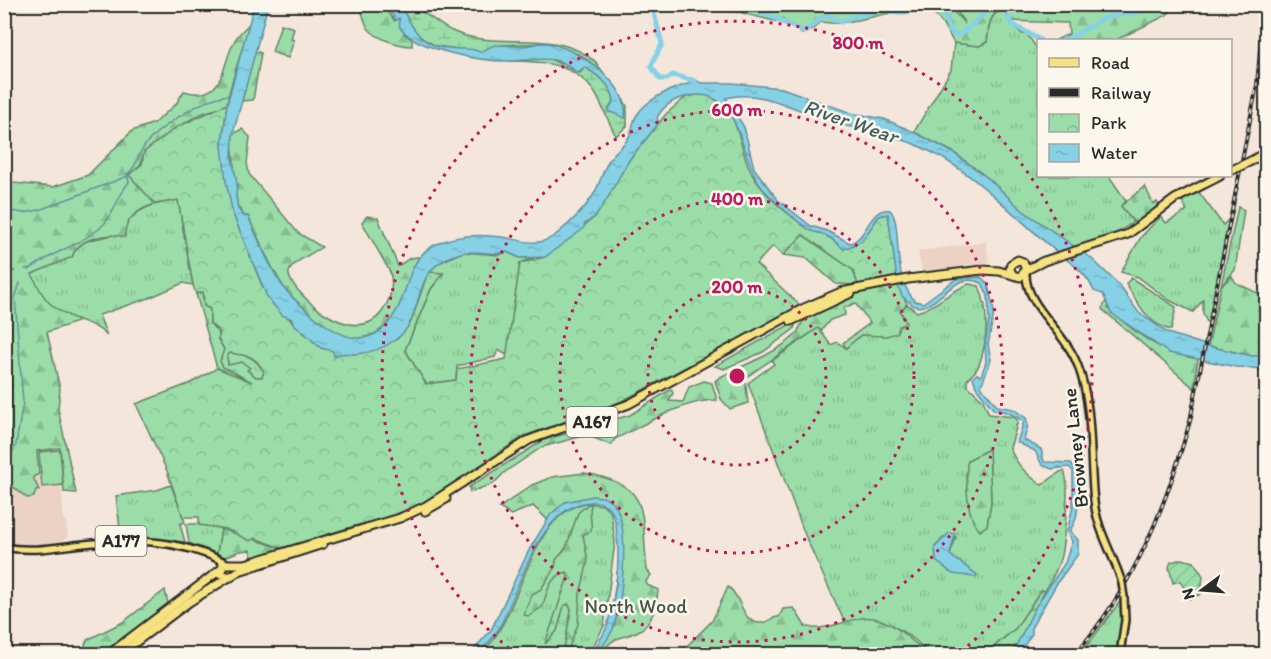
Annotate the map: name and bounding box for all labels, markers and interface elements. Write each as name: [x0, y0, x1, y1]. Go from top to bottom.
text: 800 m: [832, 32, 884, 54]
legend: [1037, 39, 1232, 177]
text: Road: [1091, 52, 1130, 74]
text: Railway: [1091, 82, 1152, 104]
water label: River Wear: [801, 93, 904, 150]
text: 600 m: [712, 99, 763, 121]
text: Park: [1091, 112, 1126, 134]
text: Water: [1091, 142, 1137, 164]
text: 400 m: [711, 188, 764, 210]
text: 200 m: [712, 276, 763, 298]
centre of rings: [727, 366, 747, 386]
street label: Browney Lane: [1057, 387, 1093, 509]
road number: A167: [566, 407, 618, 437]
road number: A177: [96, 526, 146, 556]
north arrow: [1172, 560, 1232, 620]
text: N: [1177, 586, 1199, 602]
park label: North Wood: [585, 594, 687, 618]

